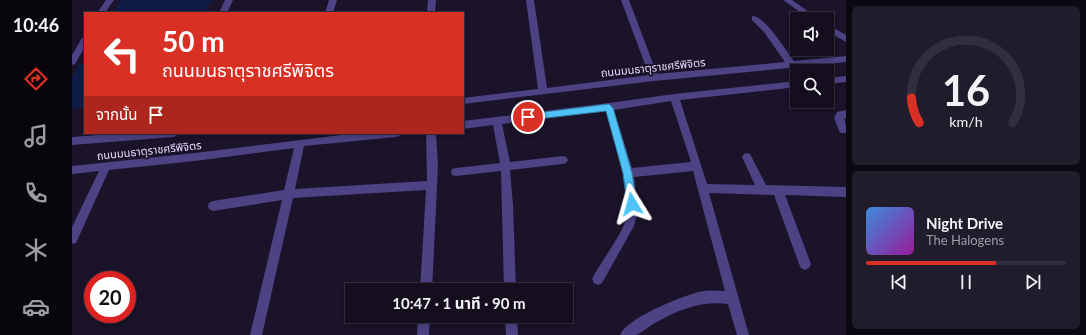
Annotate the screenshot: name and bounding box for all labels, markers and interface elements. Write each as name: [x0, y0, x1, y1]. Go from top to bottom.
map controls: [790, 12, 834, 108]
button: sound: [790, 12, 834, 56]
text: 10:46: [13, 14, 59, 36]
text: 50 m: [162, 24, 225, 58]
icon: left: [96, 28, 148, 80]
street label: ถนนมนธาตุราชศรีพิจิตร: [600, 55, 706, 80]
text: ถนนมนธาตุราชศรีพิจิตร: [162, 59, 334, 81]
button: search: [790, 64, 834, 108]
icon: directions: [22, 65, 50, 93]
text: 16: [942, 65, 990, 115]
pin: [511, 100, 545, 134]
icon: arrive: [145, 104, 167, 126]
text: จากนั้น: [96, 105, 137, 123]
icon: arrive: [517, 106, 539, 128]
text: km/h: [949, 113, 983, 130]
icon: music: [22, 122, 50, 150]
street label: ถนนมนธาตุราชศรีพิจิตร: [96, 138, 202, 163]
icon: phone: [22, 179, 50, 207]
position arrow: [611, 183, 653, 225]
text: Night Drive: [926, 214, 1003, 232]
text: The Halogens: [926, 232, 1004, 248]
icon: climate: [22, 236, 50, 264]
speed limit sign: 20: [84, 271, 136, 323]
icon: previous: [888, 271, 910, 293]
icon: pause: [955, 271, 977, 293]
icon: next: [1022, 271, 1044, 293]
icon: car: [22, 293, 50, 321]
text: 10:47 · 1 นาที · 90 m: [392, 294, 526, 312]

